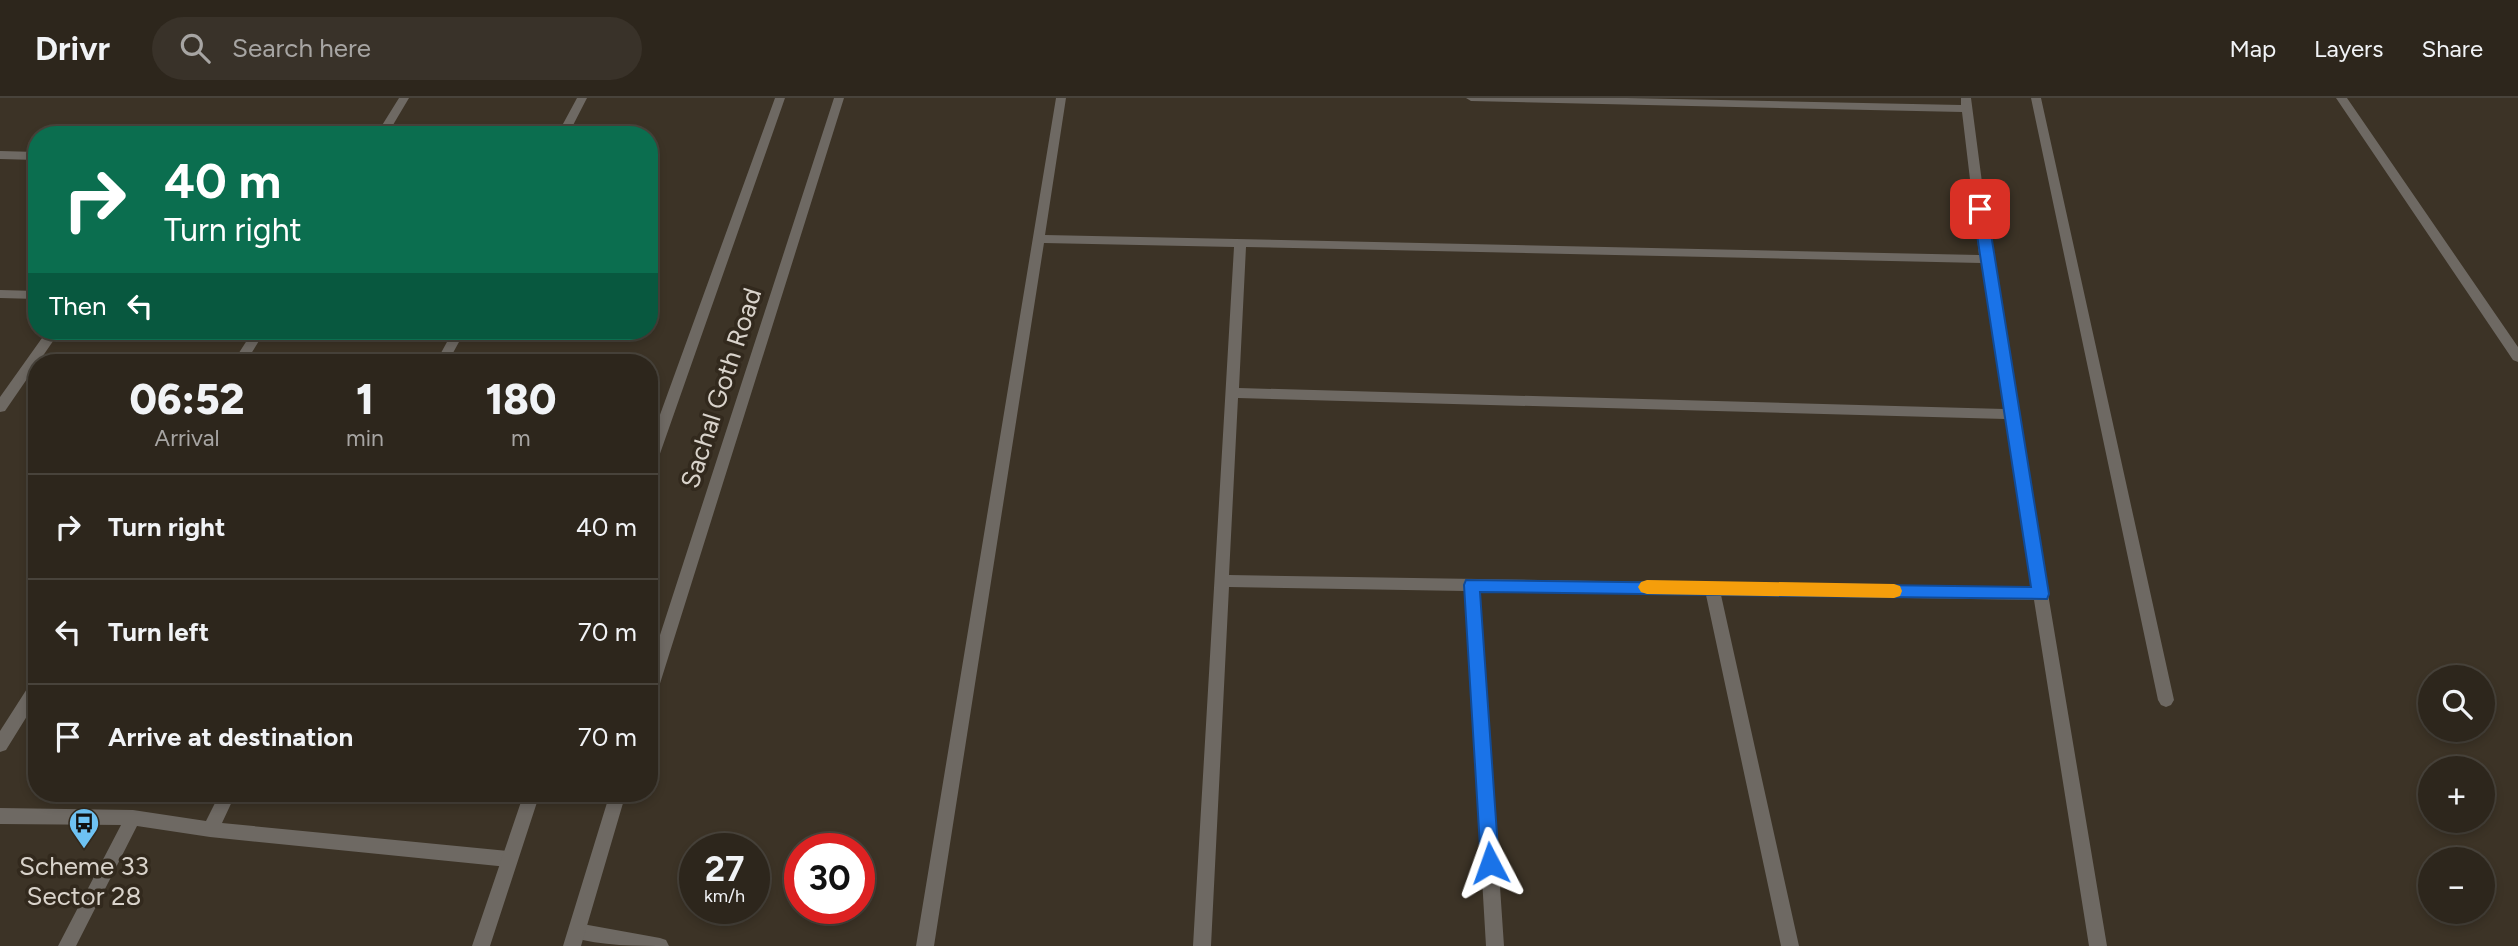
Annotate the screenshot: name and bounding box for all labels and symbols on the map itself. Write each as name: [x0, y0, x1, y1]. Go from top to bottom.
pin: [1950, 179, 2010, 239]
street label: Sachal Goth Road: [674, 284, 768, 492]
bus stop icon: Scheme 33 Sector 28: [67, 806, 101, 850]
position arrow: [1453, 826, 1527, 900]
speed limit sign: 30: [784, 833, 875, 924]
place label: Scheme 33 Sector 28: [19, 850, 149, 912]

